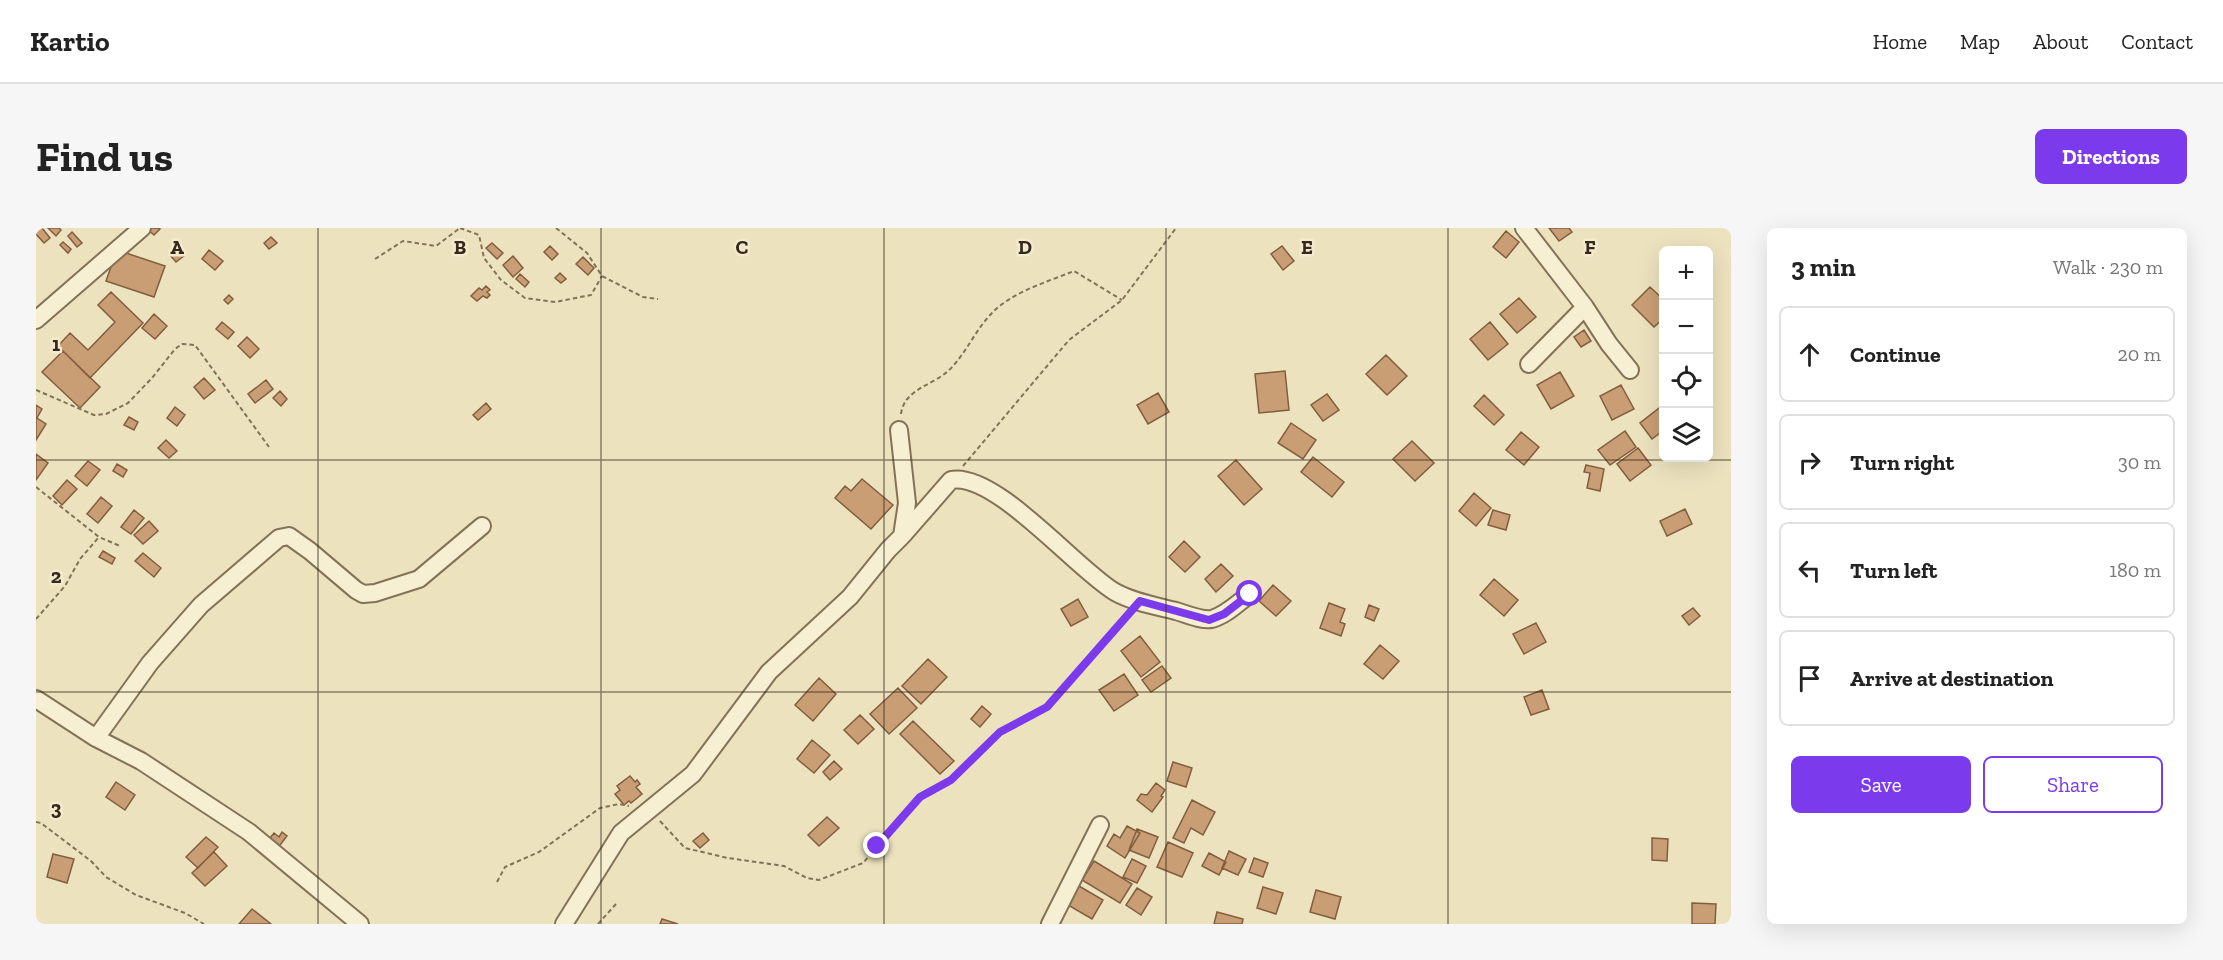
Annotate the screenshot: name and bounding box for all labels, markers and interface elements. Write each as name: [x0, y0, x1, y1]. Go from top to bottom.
text: Kartio: [30, 25, 110, 58]
text: Home: [1873, 29, 1927, 54]
text: Map: [1960, 29, 2000, 54]
text: About: [2033, 29, 2088, 54]
text: Contact: [2121, 29, 2193, 54]
button: Directions: [2035, 129, 2187, 184]
text: Find us: [36, 131, 173, 182]
text: A: [170, 235, 184, 259]
text: B: [454, 235, 466, 259]
text: C: [736, 235, 749, 259]
text: D: [1018, 235, 1032, 259]
text: E: [1301, 235, 1313, 259]
text: F: [1584, 235, 1596, 259]
map controls: [1659, 246, 1713, 462]
button: +: [1659, 246, 1713, 300]
text: 3 min: [1791, 251, 1856, 283]
text: Walk · 230 m: [2053, 255, 2163, 279]
button: −: [1659, 300, 1713, 354]
text: 1: [52, 332, 60, 356]
icon: ahead: [1793, 338, 1826, 371]
text: Continue: [1850, 341, 1941, 368]
text: 20 m: [2117, 342, 2161, 366]
button: locate: [1659, 354, 1713, 408]
button: layers: [1659, 408, 1713, 462]
icon: right: [1793, 446, 1826, 479]
text: Turn right: [1850, 449, 1954, 476]
text: 30 m: [2118, 450, 2161, 474]
icon: left: [1793, 554, 1826, 587]
text: Turn left: [1850, 557, 1937, 584]
text: 180 m: [2109, 558, 2161, 582]
text: 2: [51, 564, 62, 588]
route start: [1236, 580, 1262, 606]
icon: arrive: [1793, 662, 1826, 695]
text: Arrive at destination: [1850, 665, 2053, 692]
button: Save: [1791, 756, 1971, 813]
button: Share: [1983, 756, 2163, 813]
text: 3: [51, 796, 62, 820]
route end: [863, 832, 889, 858]

